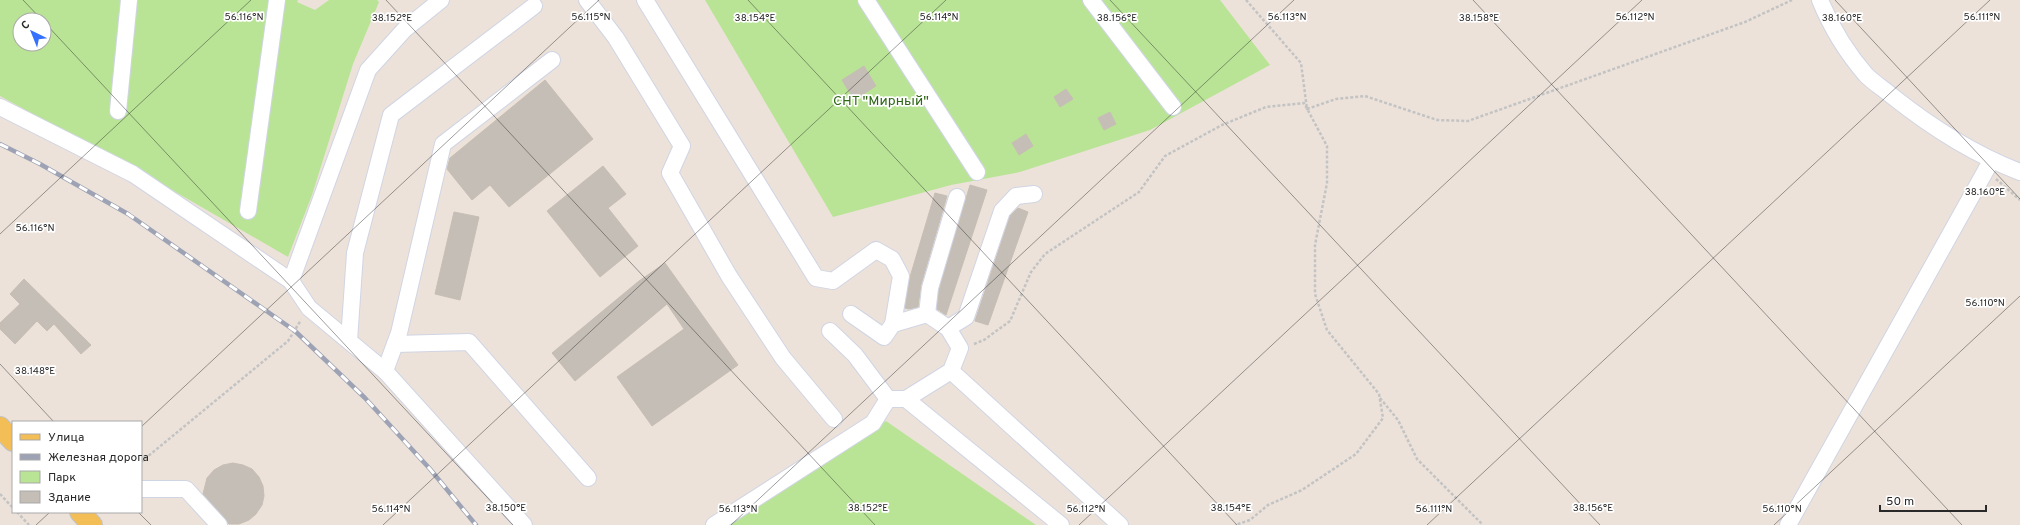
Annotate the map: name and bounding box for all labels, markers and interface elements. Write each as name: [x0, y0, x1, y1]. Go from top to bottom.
text: 56.116°N: [224, 11, 264, 24]
text: 56.115°N: [571, 11, 611, 24]
text: 56.114°N: [919, 11, 959, 24]
text: 56.113°N: [1267, 11, 1307, 24]
text: 56.112°N: [1615, 11, 1655, 24]
text: 56.111°N: [1964, 11, 2000, 24]
north arrow: [12, 12, 52, 52]
text: 38.152°E: [372, 12, 412, 25]
text: 38.154°E: [735, 12, 775, 25]
text: 38.156°E: [1097, 12, 1137, 25]
text: 38.158°E: [1459, 12, 1499, 25]
text: 38.160°E: [1822, 12, 1862, 25]
text: С: [19, 18, 33, 33]
park label: СНТ "Мирный": [833, 93, 929, 110]
text: 38.160°E: [1965, 186, 2005, 199]
text: 56.116°N: [15, 222, 55, 235]
text: 56.110°N: [1965, 297, 2005, 310]
text: 38.148°E: [15, 365, 55, 378]
legend: [12, 421, 142, 513]
text: Улица: [48, 430, 84, 446]
text: Железная дорога: [48, 450, 149, 466]
text: Парк: [48, 470, 76, 486]
scale bar: [1880, 487, 1986, 513]
text: Здание: [48, 490, 91, 506]
text: 50 m: [1886, 494, 1914, 510]
text: 38.150°E: [486, 502, 526, 515]
text: 38.152°E: [848, 502, 888, 515]
text: 38.154°E: [1211, 502, 1251, 515]
text: 38.156°E: [1573, 502, 1613, 515]
text: 56.114°N: [371, 503, 411, 516]
text: 56.113°N: [718, 503, 758, 516]
text: 56.112°N: [1066, 503, 1106, 516]
text: 56.111°N: [1416, 503, 1452, 516]
text: 56.110°N: [1762, 503, 1802, 516]

